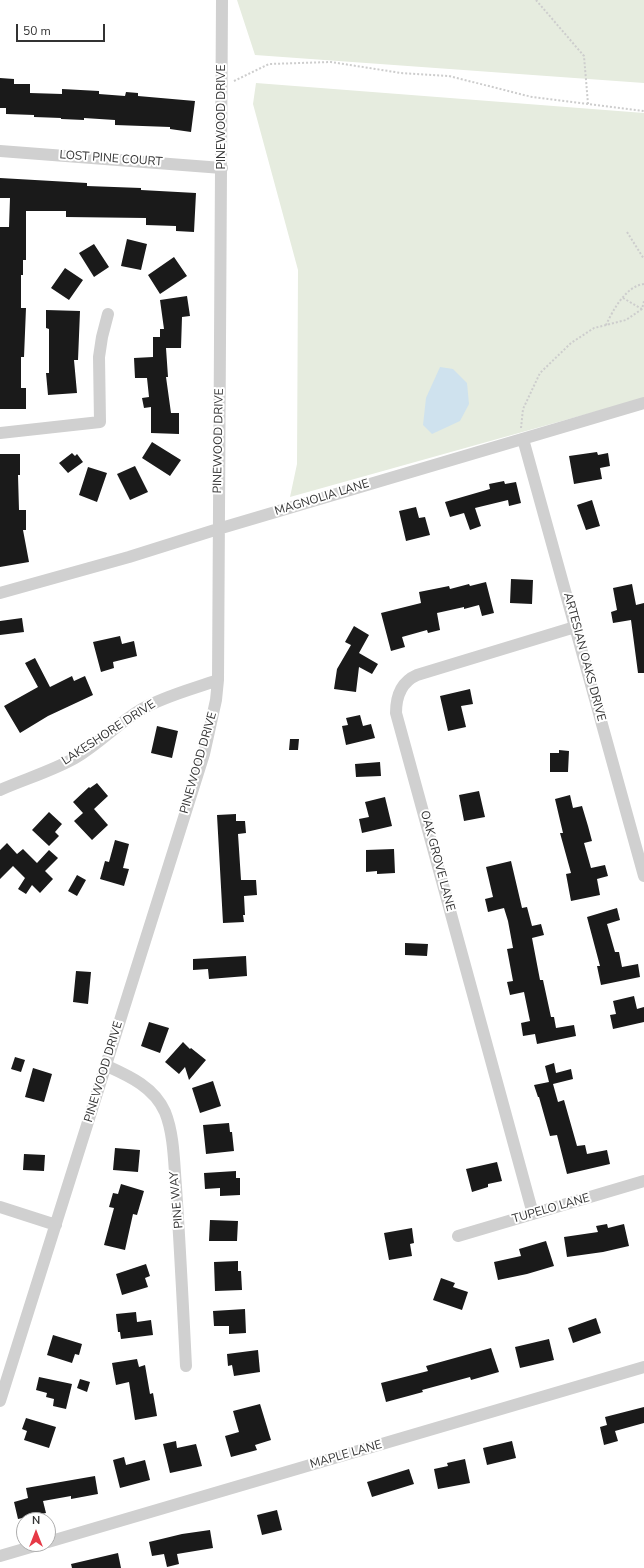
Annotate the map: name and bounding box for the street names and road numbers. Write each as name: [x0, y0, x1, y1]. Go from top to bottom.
street label: PINEWOOD DRIVE: [215, 64, 229, 170]
street label: LOST PINE COURT: [59, 148, 163, 170]
street label: PINEWOOD DRIVE: [211, 388, 227, 494]
street label: MAGNOLIA LANE: [273, 477, 371, 519]
street label: ARTESIAN OAKS DRIVE: [560, 591, 608, 723]
street label: LAKESHORE DRIVE: [60, 697, 158, 769]
street label: PINEWOOD DRIVE: [178, 710, 220, 816]
street label: OAK GROVE LANE: [417, 809, 457, 913]
street label: PINEWOOD DRIVE: [82, 1020, 126, 1124]
street label: PINE WAY: [167, 1171, 187, 1229]
street label: TUPELO LANE: [511, 1191, 591, 1227]
street label: MAPLE LANE: [308, 1438, 384, 1472]

